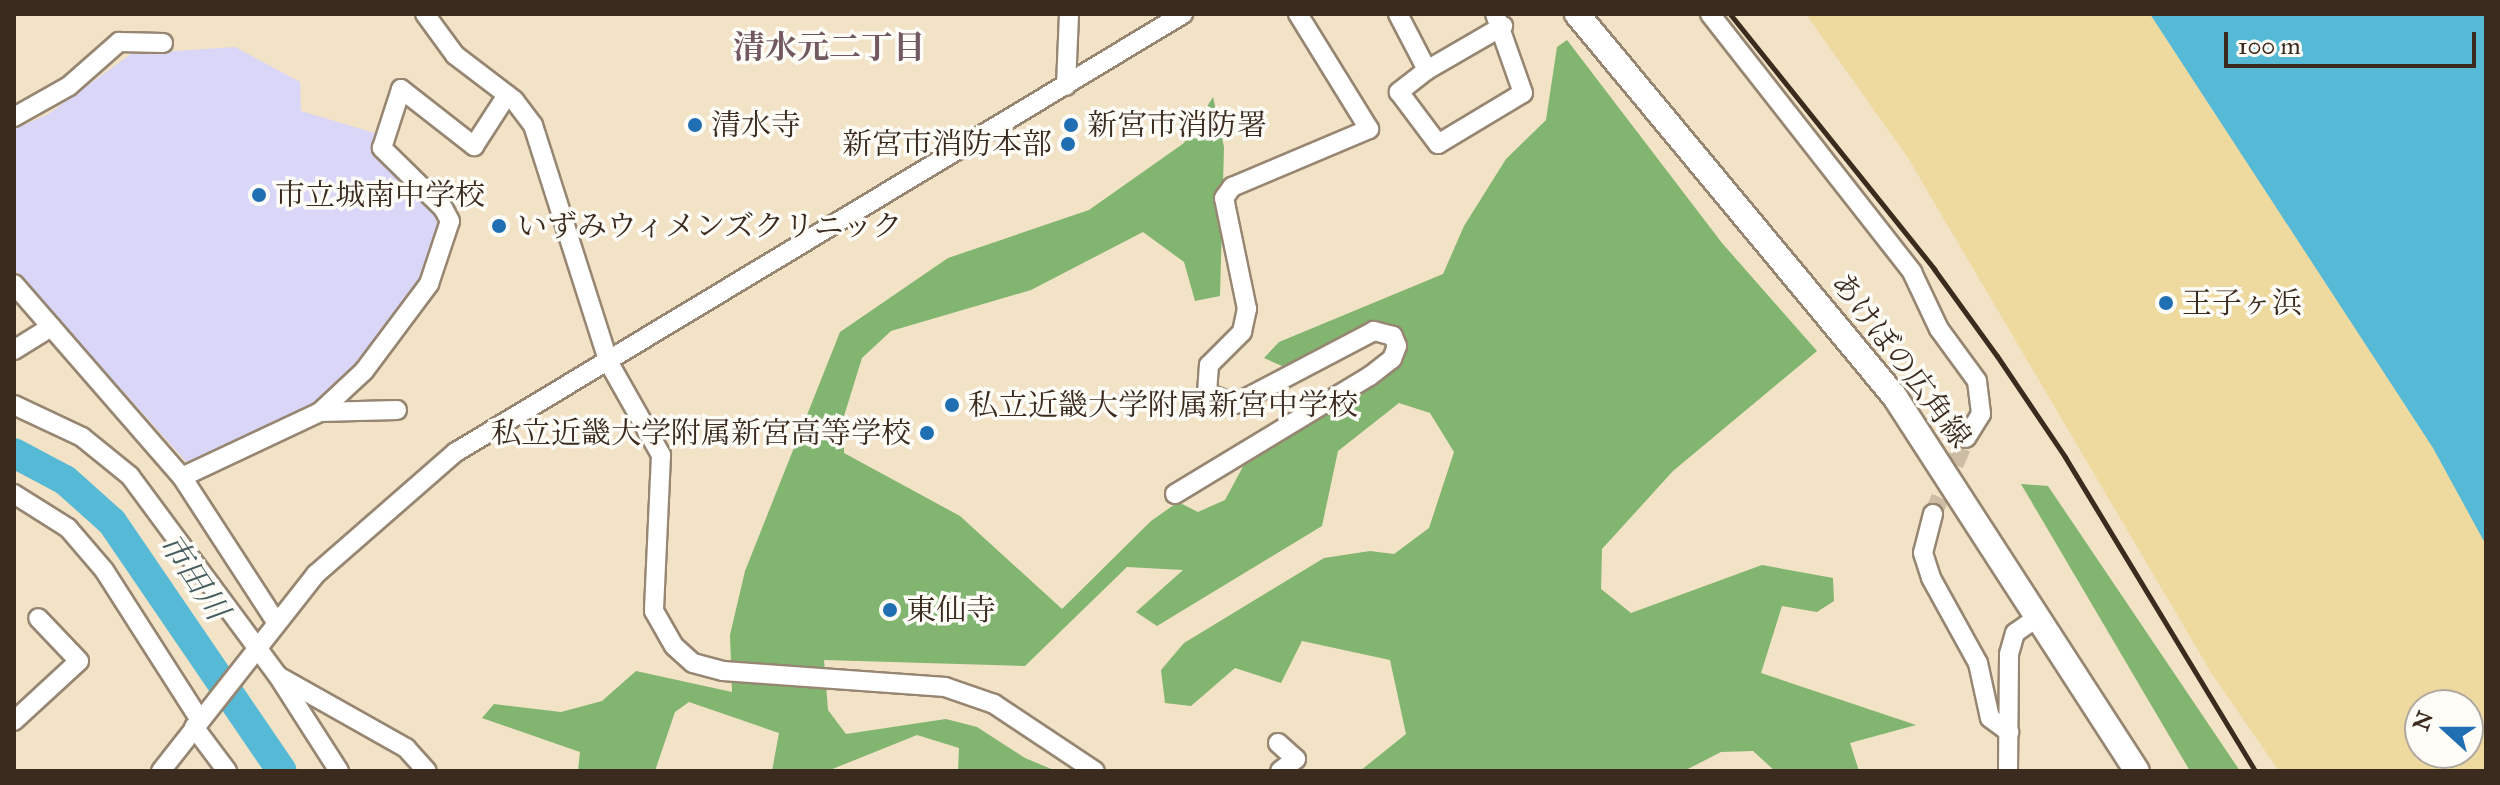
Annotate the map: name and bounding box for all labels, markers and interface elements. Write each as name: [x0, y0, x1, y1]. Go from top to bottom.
scale bar: [2228, 16, 2480, 66]
district label: 清水元二丁目: [733, 29, 925, 67]
text: 100 m: [2238, 31, 2301, 61]
place label: 清水寺: [711, 107, 801, 143]
place label: 新宮市消防署: [1087, 107, 1267, 143]
marker: 清水寺: [686, 116, 704, 134]
marker: 新宮市消防署: [1062, 116, 1080, 134]
place label: 新宮市消防本部: [842, 126, 1052, 162]
marker: 新宮市消防本部: [1059, 135, 1077, 153]
place label: 市立城南中学校: [275, 177, 485, 213]
marker: 市立城南中学校: [250, 186, 268, 204]
place label: いずみウィメンズクリニック: [517, 208, 907, 244]
marker: いずみウィメンズクリニック: [488, 215, 510, 237]
street label: あけぼの広角線: [1823, 265, 1979, 455]
place label: 王子ヶ浜: [2182, 285, 2302, 321]
marker: 王子ヶ浜: [2157, 294, 2175, 312]
place label: 私立近畿大学附属新宮中学校: [968, 387, 1358, 423]
marker: 私立近畿大学附属新宮中学校: [943, 396, 961, 414]
place label: 私立近畿大学附属新宮高等学校: [491, 415, 911, 451]
marker: 私立近畿大学附属新宮高等学校: [918, 424, 936, 442]
water label: 市田川: [150, 526, 236, 628]
place label: 東仙寺: [906, 592, 996, 628]
marker: 東仙寺: [881, 601, 899, 619]
north arrow: [2404, 689, 2484, 769]
text: N: [2407, 707, 2439, 734]

